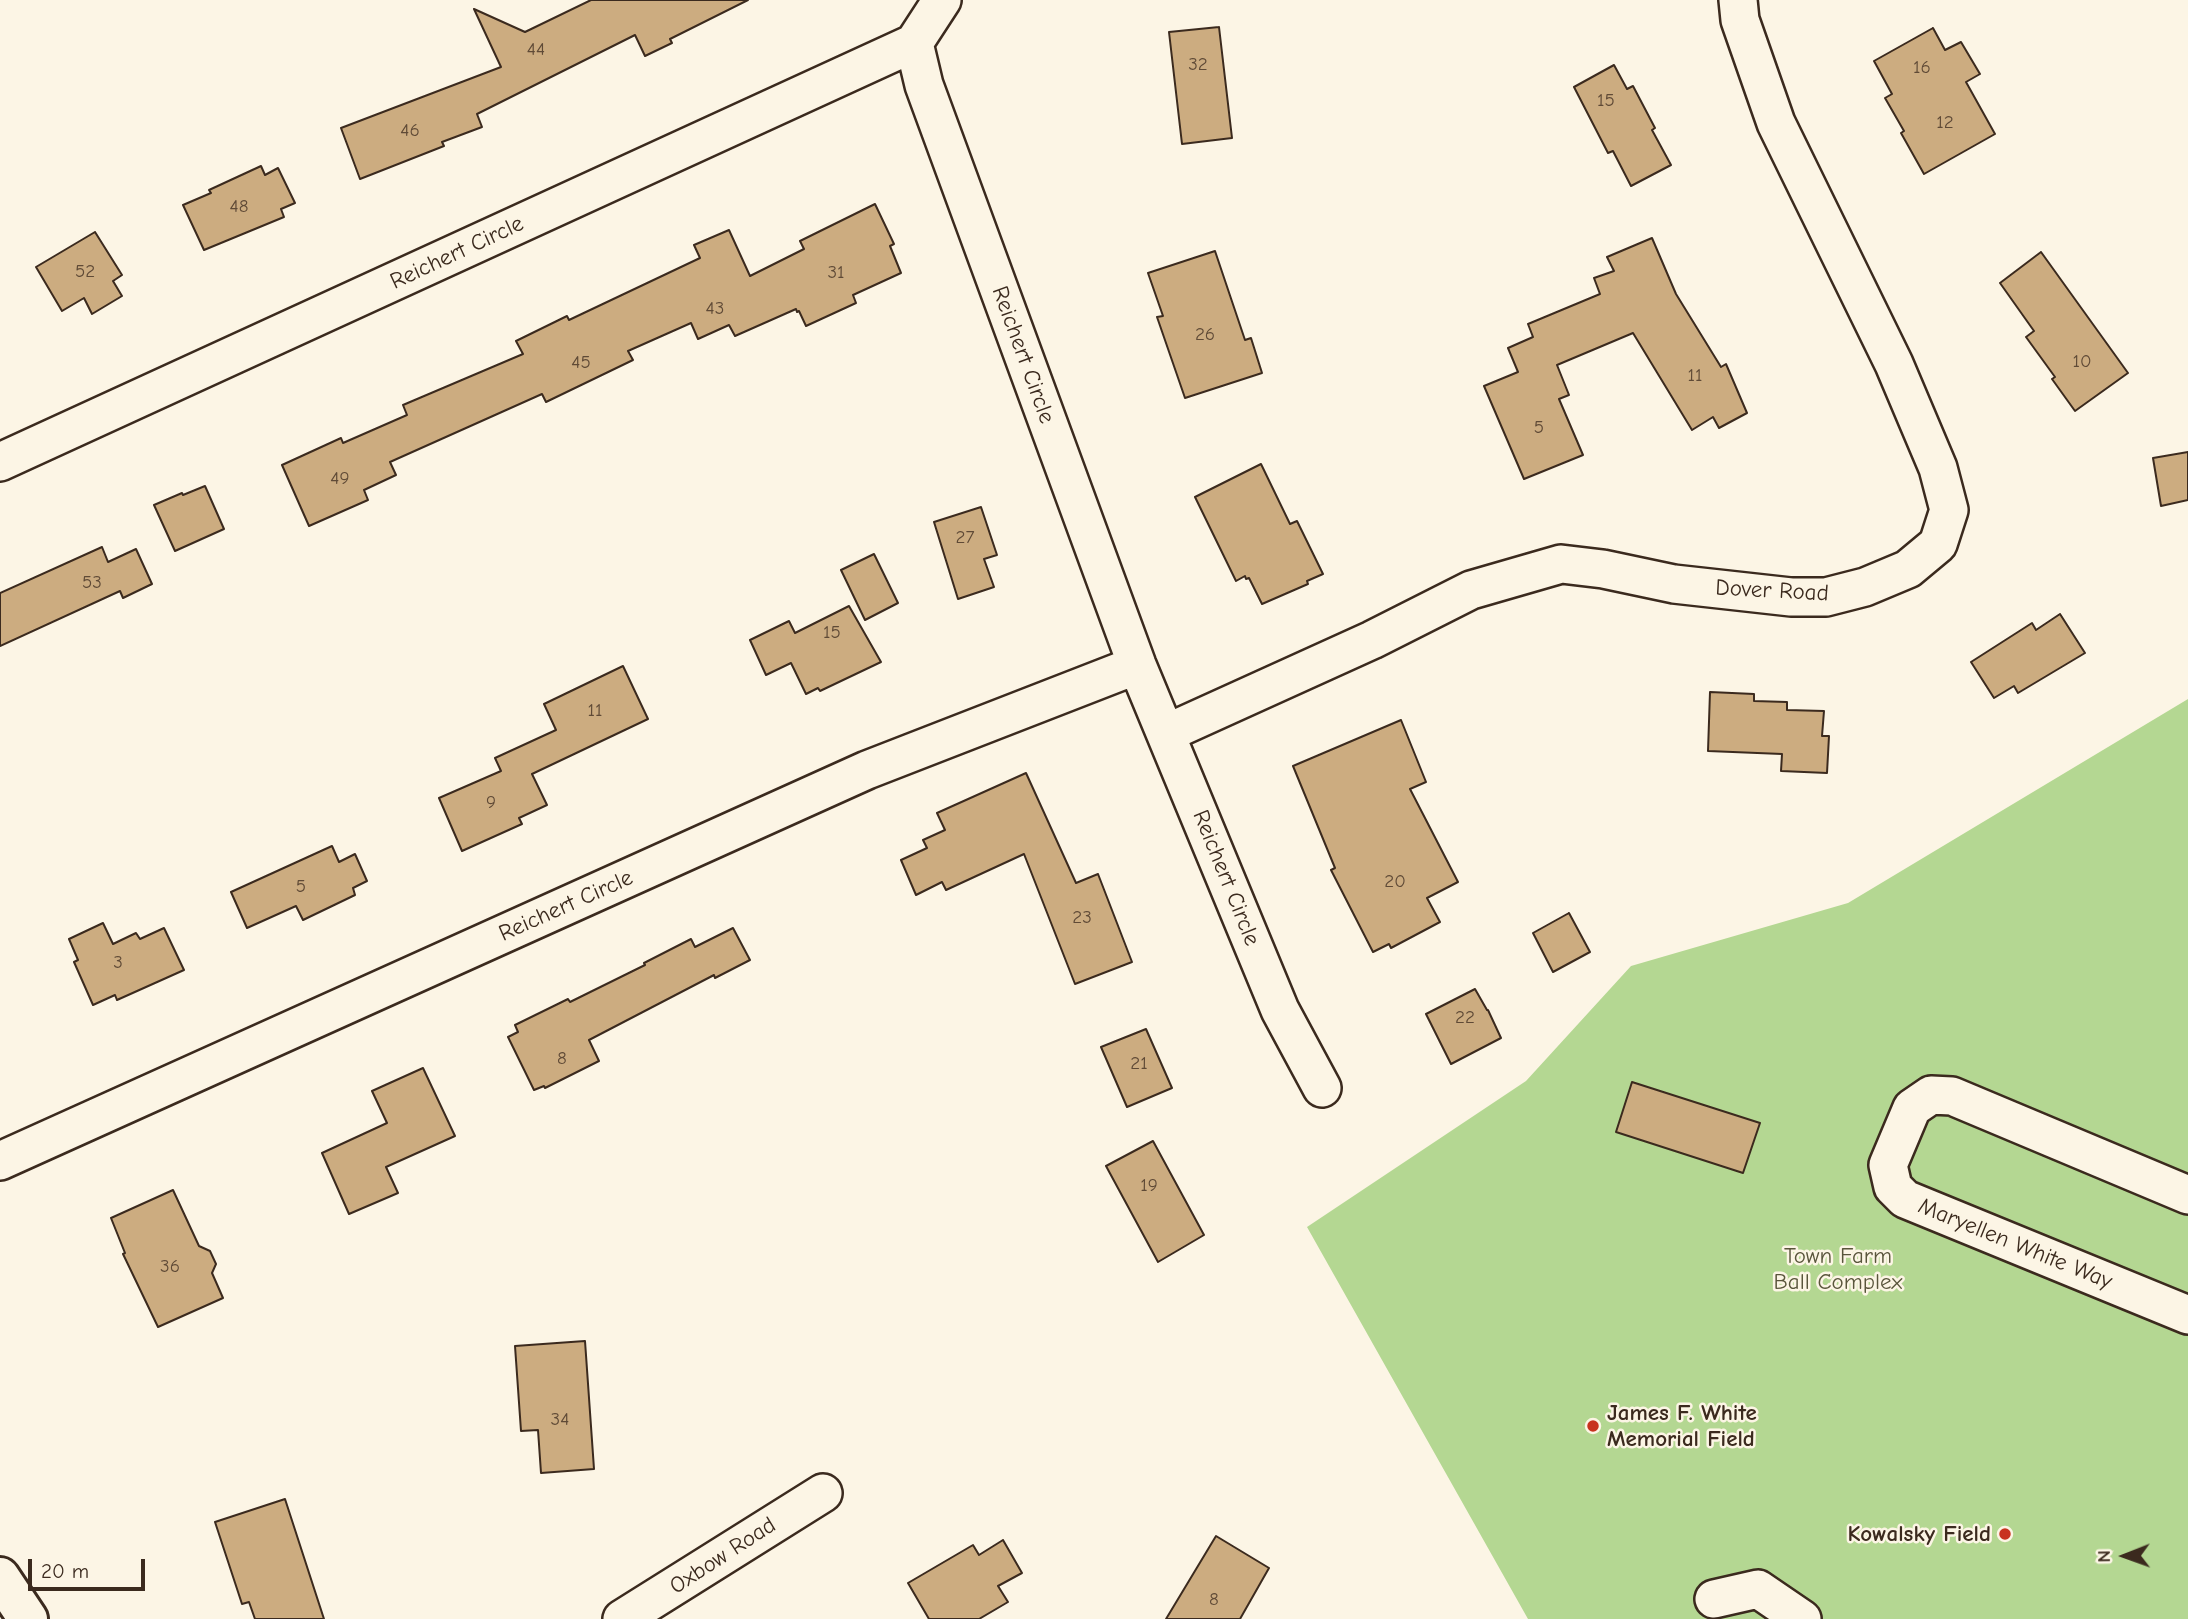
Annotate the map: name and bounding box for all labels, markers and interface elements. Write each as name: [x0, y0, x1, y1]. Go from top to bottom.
house number: 44: [527, 39, 545, 61]
house number: 32: [1188, 54, 1208, 76]
house number: 16: [1913, 57, 1931, 79]
house number: 15: [1597, 90, 1615, 112]
house number: 12: [1936, 112, 1954, 134]
house number: 46: [400, 120, 420, 142]
house number: 48: [230, 196, 248, 218]
street label: Reichert Circle: [386, 210, 528, 296]
house number: 52: [75, 261, 95, 283]
house number: 31: [827, 262, 845, 284]
street label: Reichert Circle: [985, 283, 1061, 427]
house number: 43: [706, 298, 724, 320]
house number: 26: [1195, 324, 1215, 346]
house number: 10: [2072, 351, 2092, 373]
house number: 45: [571, 352, 591, 374]
house number: 11: [1687, 365, 1703, 387]
house number: 5: [1534, 417, 1544, 439]
house number: 49: [330, 468, 350, 490]
house number: 27: [956, 527, 974, 549]
house number: 53: [82, 572, 102, 594]
street label: Dover Road: [1715, 574, 1829, 608]
house number: 15: [823, 622, 841, 644]
house number: 11: [587, 700, 603, 722]
house number: 9: [486, 792, 496, 814]
street label: Reichert Circle: [1186, 806, 1266, 950]
street label: Reichert Circle: [495, 864, 637, 948]
house number: 20: [1384, 871, 1406, 893]
house number: 5: [296, 876, 306, 898]
house number: 23: [1072, 907, 1092, 929]
house number: 3: [113, 952, 123, 974]
house number: 22: [1455, 1007, 1475, 1029]
house number: 8: [557, 1048, 567, 1070]
house number: 21: [1130, 1053, 1148, 1075]
house number: 19: [1140, 1175, 1158, 1197]
street label: Maryellen White Way: [1914, 1192, 2116, 1296]
park label: Town Farm Ball Complex: [1774, 1242, 1902, 1296]
house number: 36: [160, 1256, 180, 1278]
place label: James F. White Memorial Field: [1607, 1399, 1757, 1453]
house number: 34: [551, 1409, 569, 1431]
marker: James F. White Memorial Field: [1585, 1418, 1601, 1434]
street label: Oxbow Road: [665, 1511, 781, 1601]
place label: Kowalsky Field: [1847, 1520, 1991, 1548]
north arrow: [2090, 1521, 2160, 1591]
marker: Kowalsky Field: [1997, 1526, 2013, 1542]
scale bar: [32, 1546, 149, 1590]
text: N: [2093, 1550, 2115, 1563]
text: 20 m: [41, 1559, 89, 1583]
house number: 8: [1209, 1589, 1219, 1611]

